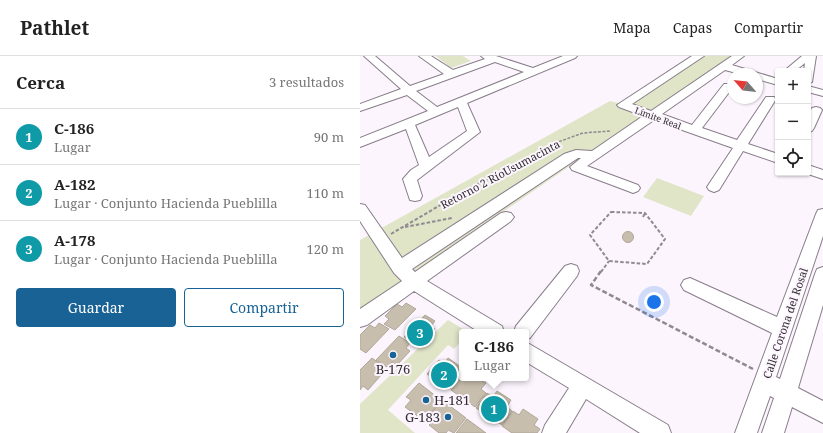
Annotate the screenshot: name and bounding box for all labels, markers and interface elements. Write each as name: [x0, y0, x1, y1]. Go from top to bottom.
text: Pathlet: [20, 15, 89, 41]
text: Mapa: [613, 18, 651, 37]
text: Capas: [673, 18, 712, 37]
text: Compartir: [734, 18, 803, 37]
north arrow: [727, 68, 763, 104]
map controls: [775, 68, 811, 176]
button: +: [775, 68, 811, 104]
text: Cerca: [16, 71, 65, 94]
text: 3 resultados: [269, 73, 344, 91]
street label: Límite Real: [633, 104, 683, 133]
button: −: [775, 104, 811, 140]
text: C-186: [54, 118, 94, 138]
text: 1: [25, 128, 33, 146]
text: 90 m: [314, 128, 344, 146]
street label: Retorno 2 RíoUsumacinta: [438, 136, 562, 212]
text: Lugar: [54, 138, 91, 156]
button: locate: [775, 140, 811, 176]
text: A-182: [54, 174, 95, 194]
text: 2: [25, 184, 33, 202]
text: 110 m: [307, 184, 344, 202]
text: Lugar · Conjunto Hacienda Pueblilla: [54, 194, 277, 212]
text: A-178: [54, 230, 95, 250]
text: 3: [25, 240, 33, 258]
text: 120 m: [307, 240, 344, 258]
text: Lugar · Conjunto Hacienda Pueblilla: [54, 250, 277, 268]
street label: Calle Corona del Rosal: [759, 265, 811, 380]
button: Guardar: [16, 288, 176, 327]
button: Compartir: [184, 288, 344, 327]
your location: [644, 292, 664, 312]
pin: 3: [407, 318, 433, 348]
popup: [459, 329, 529, 381]
text: C-186: [474, 336, 514, 356]
marker: B-176: [388, 350, 398, 360]
text: Lugar: [474, 356, 511, 374]
place label: B-176: [376, 360, 410, 378]
pin: 2: [431, 360, 457, 390]
place label: H-181: [434, 391, 470, 409]
pin: 1: [481, 394, 507, 424]
marker: H-181: [421, 395, 431, 405]
place label: G-183: [405, 408, 440, 426]
marker: G-183: [443, 412, 453, 422]

